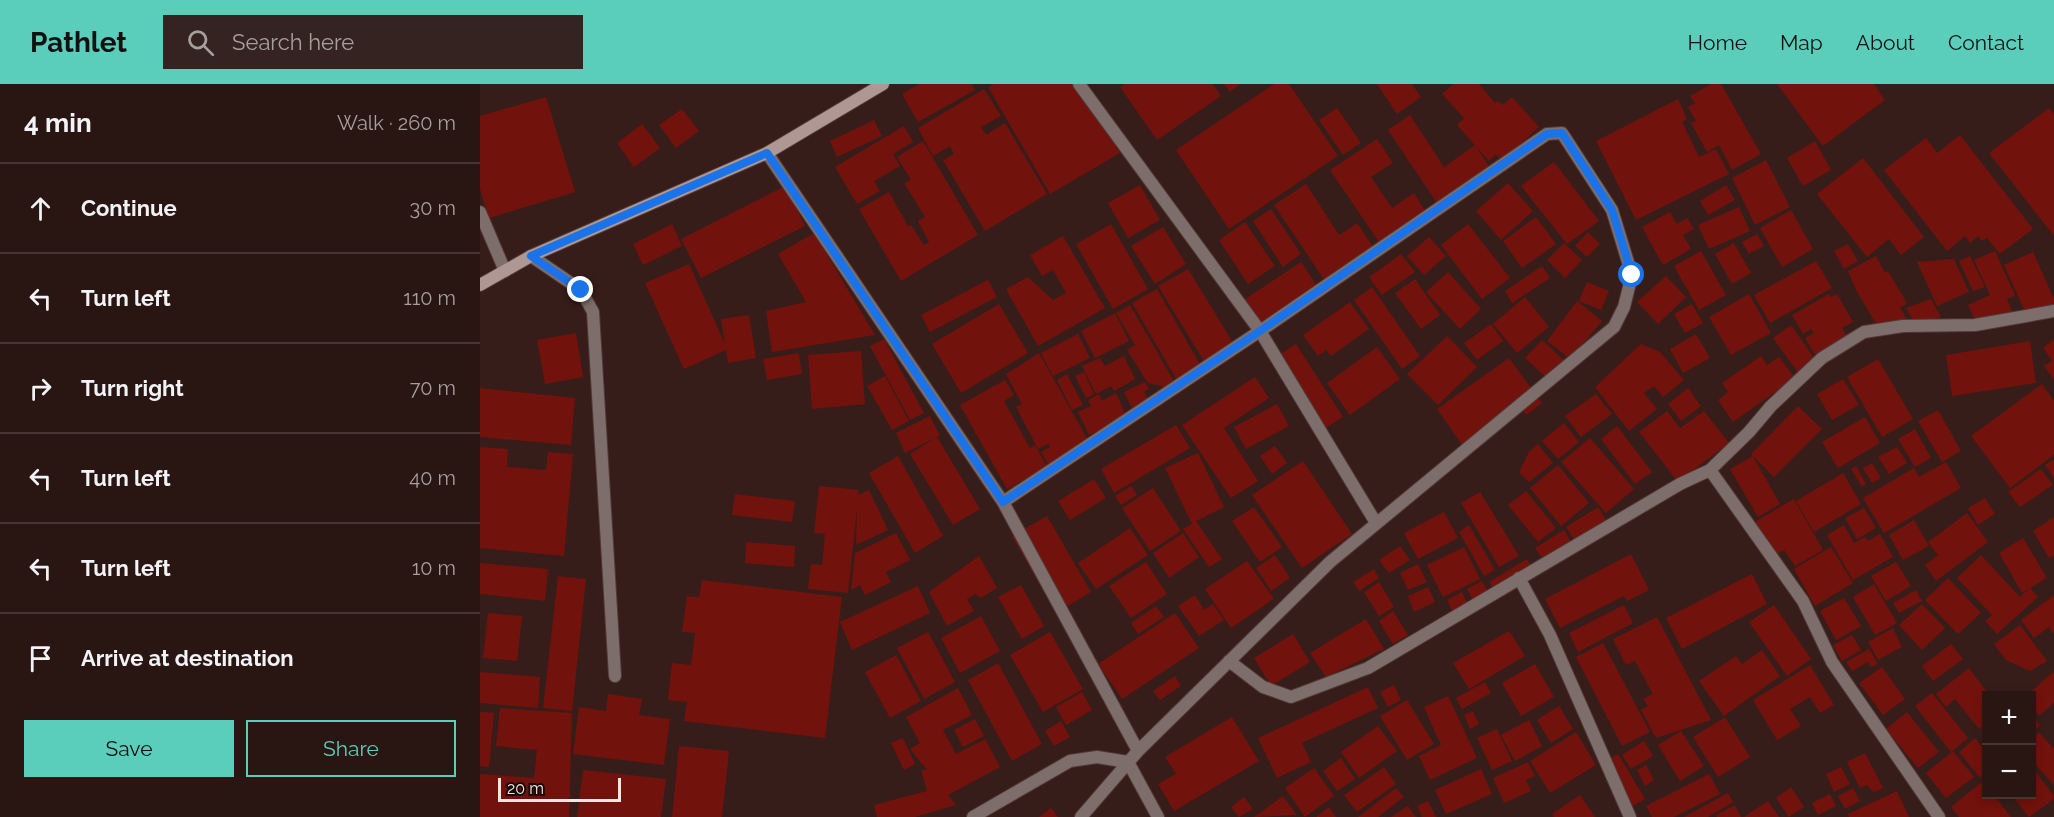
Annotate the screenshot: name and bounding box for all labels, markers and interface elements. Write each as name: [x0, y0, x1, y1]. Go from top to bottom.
search box: [163, 15, 583, 69]
text: Pathlet: [30, 26, 127, 59]
icon: search: [184, 26, 217, 59]
text: Search here: [232, 29, 354, 55]
text: Home: [1688, 30, 1747, 55]
text: Map: [1780, 30, 1823, 55]
text: About: [1856, 30, 1915, 55]
text: Contact: [1948, 30, 2024, 55]
text: 4 min: [24, 108, 92, 138]
text: Walk · 260 m: [337, 111, 456, 135]
icon: ahead: [24, 192, 57, 225]
text: Continue: [81, 195, 177, 221]
text: 30 m: [410, 196, 456, 220]
route start: [1618, 261, 1644, 287]
route end: [567, 276, 593, 302]
icon: left: [24, 282, 57, 315]
text: Turn left: [81, 285, 171, 311]
text: 110 m: [403, 286, 456, 310]
icon: right: [24, 372, 57, 405]
text: Turn right: [81, 375, 184, 401]
text: 70 m: [410, 376, 456, 400]
icon: left: [24, 462, 57, 495]
text: Turn left: [81, 465, 171, 491]
text: 40 m: [409, 466, 456, 490]
icon: left: [24, 552, 57, 585]
text: Turn left: [81, 555, 171, 581]
text: 10 m: [412, 556, 456, 580]
icon: arrive: [24, 642, 57, 675]
text: Arrive at destination: [81, 645, 294, 671]
map controls: [1982, 691, 2036, 799]
button: +: [1982, 691, 2036, 745]
button: Save: [24, 720, 234, 777]
button: Share: [246, 720, 456, 777]
button: −: [1982, 745, 2036, 799]
scale bar: [498, 775, 621, 802]
text: 20 m: [507, 779, 544, 798]

